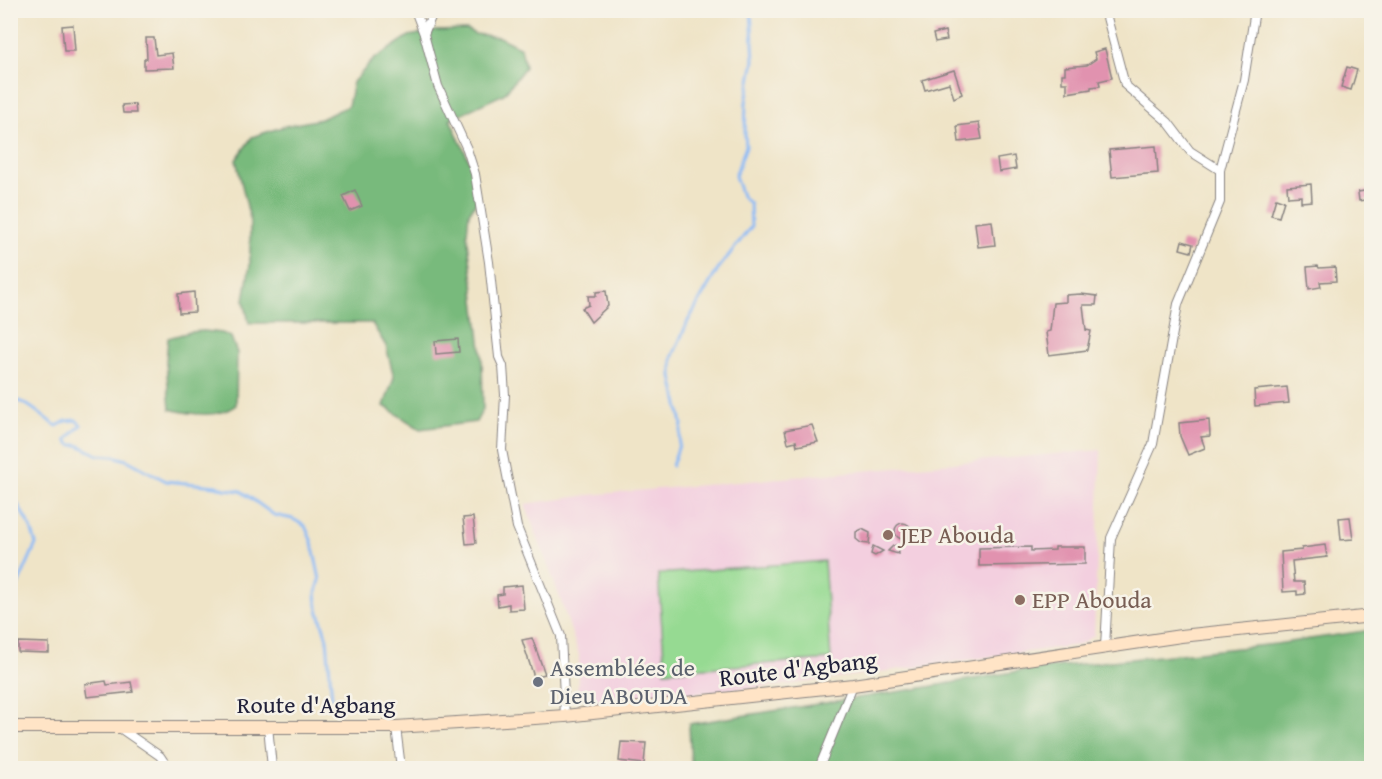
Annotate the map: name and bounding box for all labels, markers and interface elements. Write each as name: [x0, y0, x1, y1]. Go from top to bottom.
place label: JEP Abouda: [897, 517, 1015, 552]
marker: JEP Abouda: [881, 528, 895, 542]
place label: EPP Abouda: [1032, 582, 1152, 617]
marker: EPP Abouda: [1013, 593, 1027, 607]
street label: Route d'Agbang: [717, 641, 879, 696]
place label: Assemblées de Dieu ABOUDA: [550, 650, 695, 713]
marker: Assemblées de Dieu ABOUDA: [531, 675, 545, 689]
street label: Route d'Agbang: [237, 687, 395, 722]

